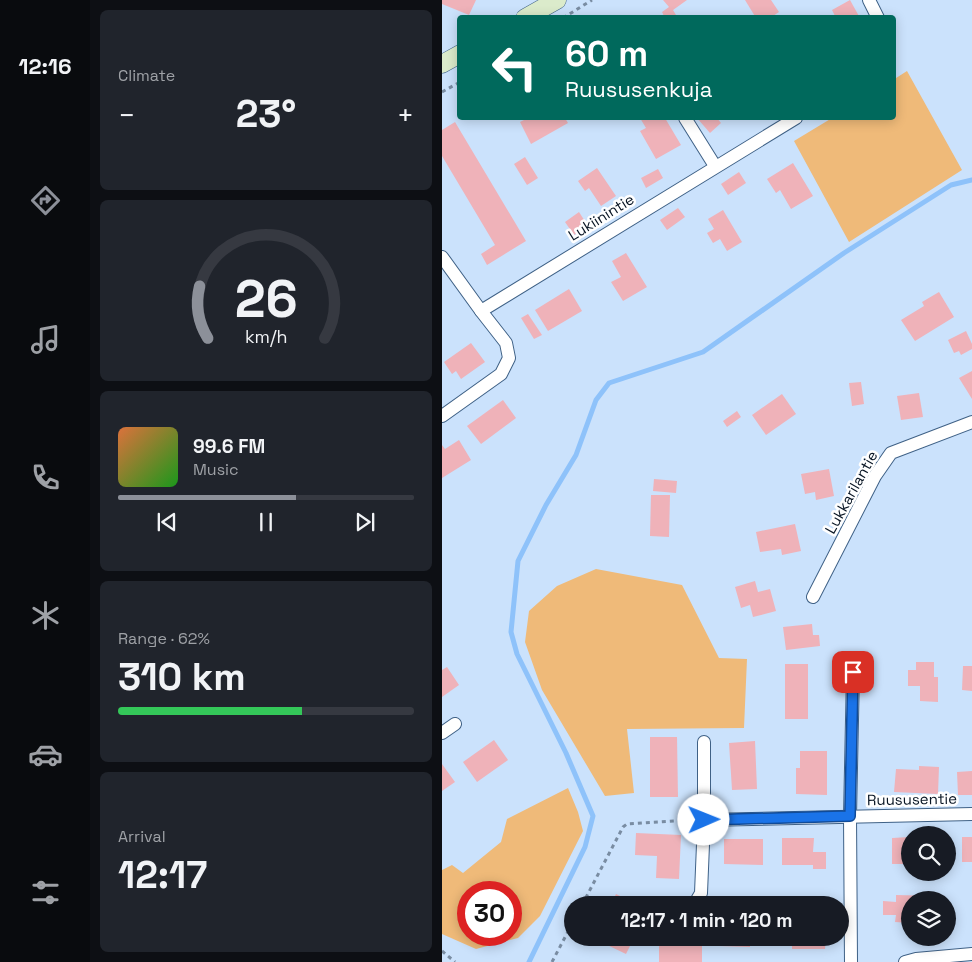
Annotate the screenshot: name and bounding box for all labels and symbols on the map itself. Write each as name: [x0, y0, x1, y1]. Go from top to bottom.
street label: Lukiinintie: [565, 189, 638, 245]
street label: Lukkarilantie: [820, 447, 882, 537]
pin: [832, 651, 874, 693]
street label: Ruususentie: [867, 789, 957, 809]
position arrow: [677, 793, 729, 845]
speed limit sign: 30: [457, 881, 522, 946]

